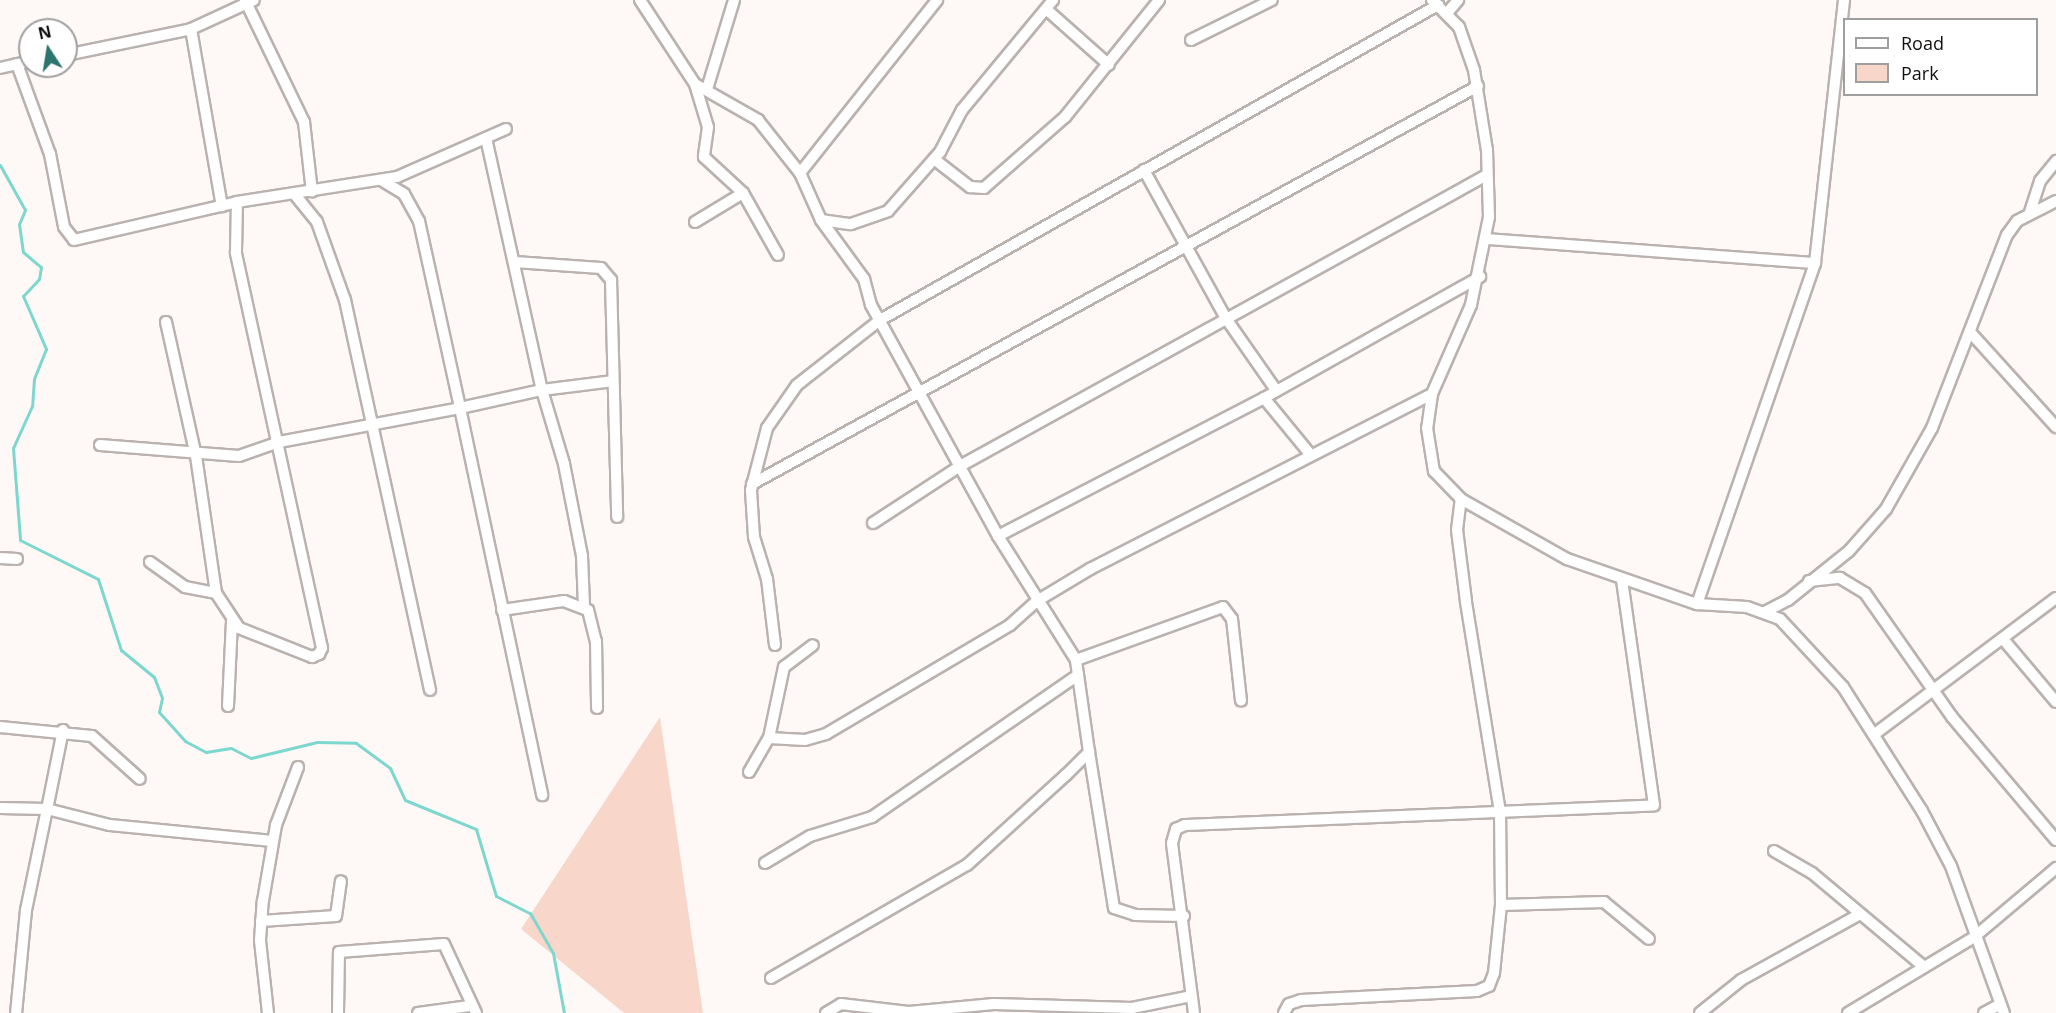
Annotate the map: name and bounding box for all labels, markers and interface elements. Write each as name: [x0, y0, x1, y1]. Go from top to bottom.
north arrow: [18, 18, 78, 78]
legend: [1843, 18, 2038, 96]
text: N: [36, 20, 53, 44]
text: Road: [1901, 31, 1944, 55]
text: Park: [1901, 61, 1939, 85]

